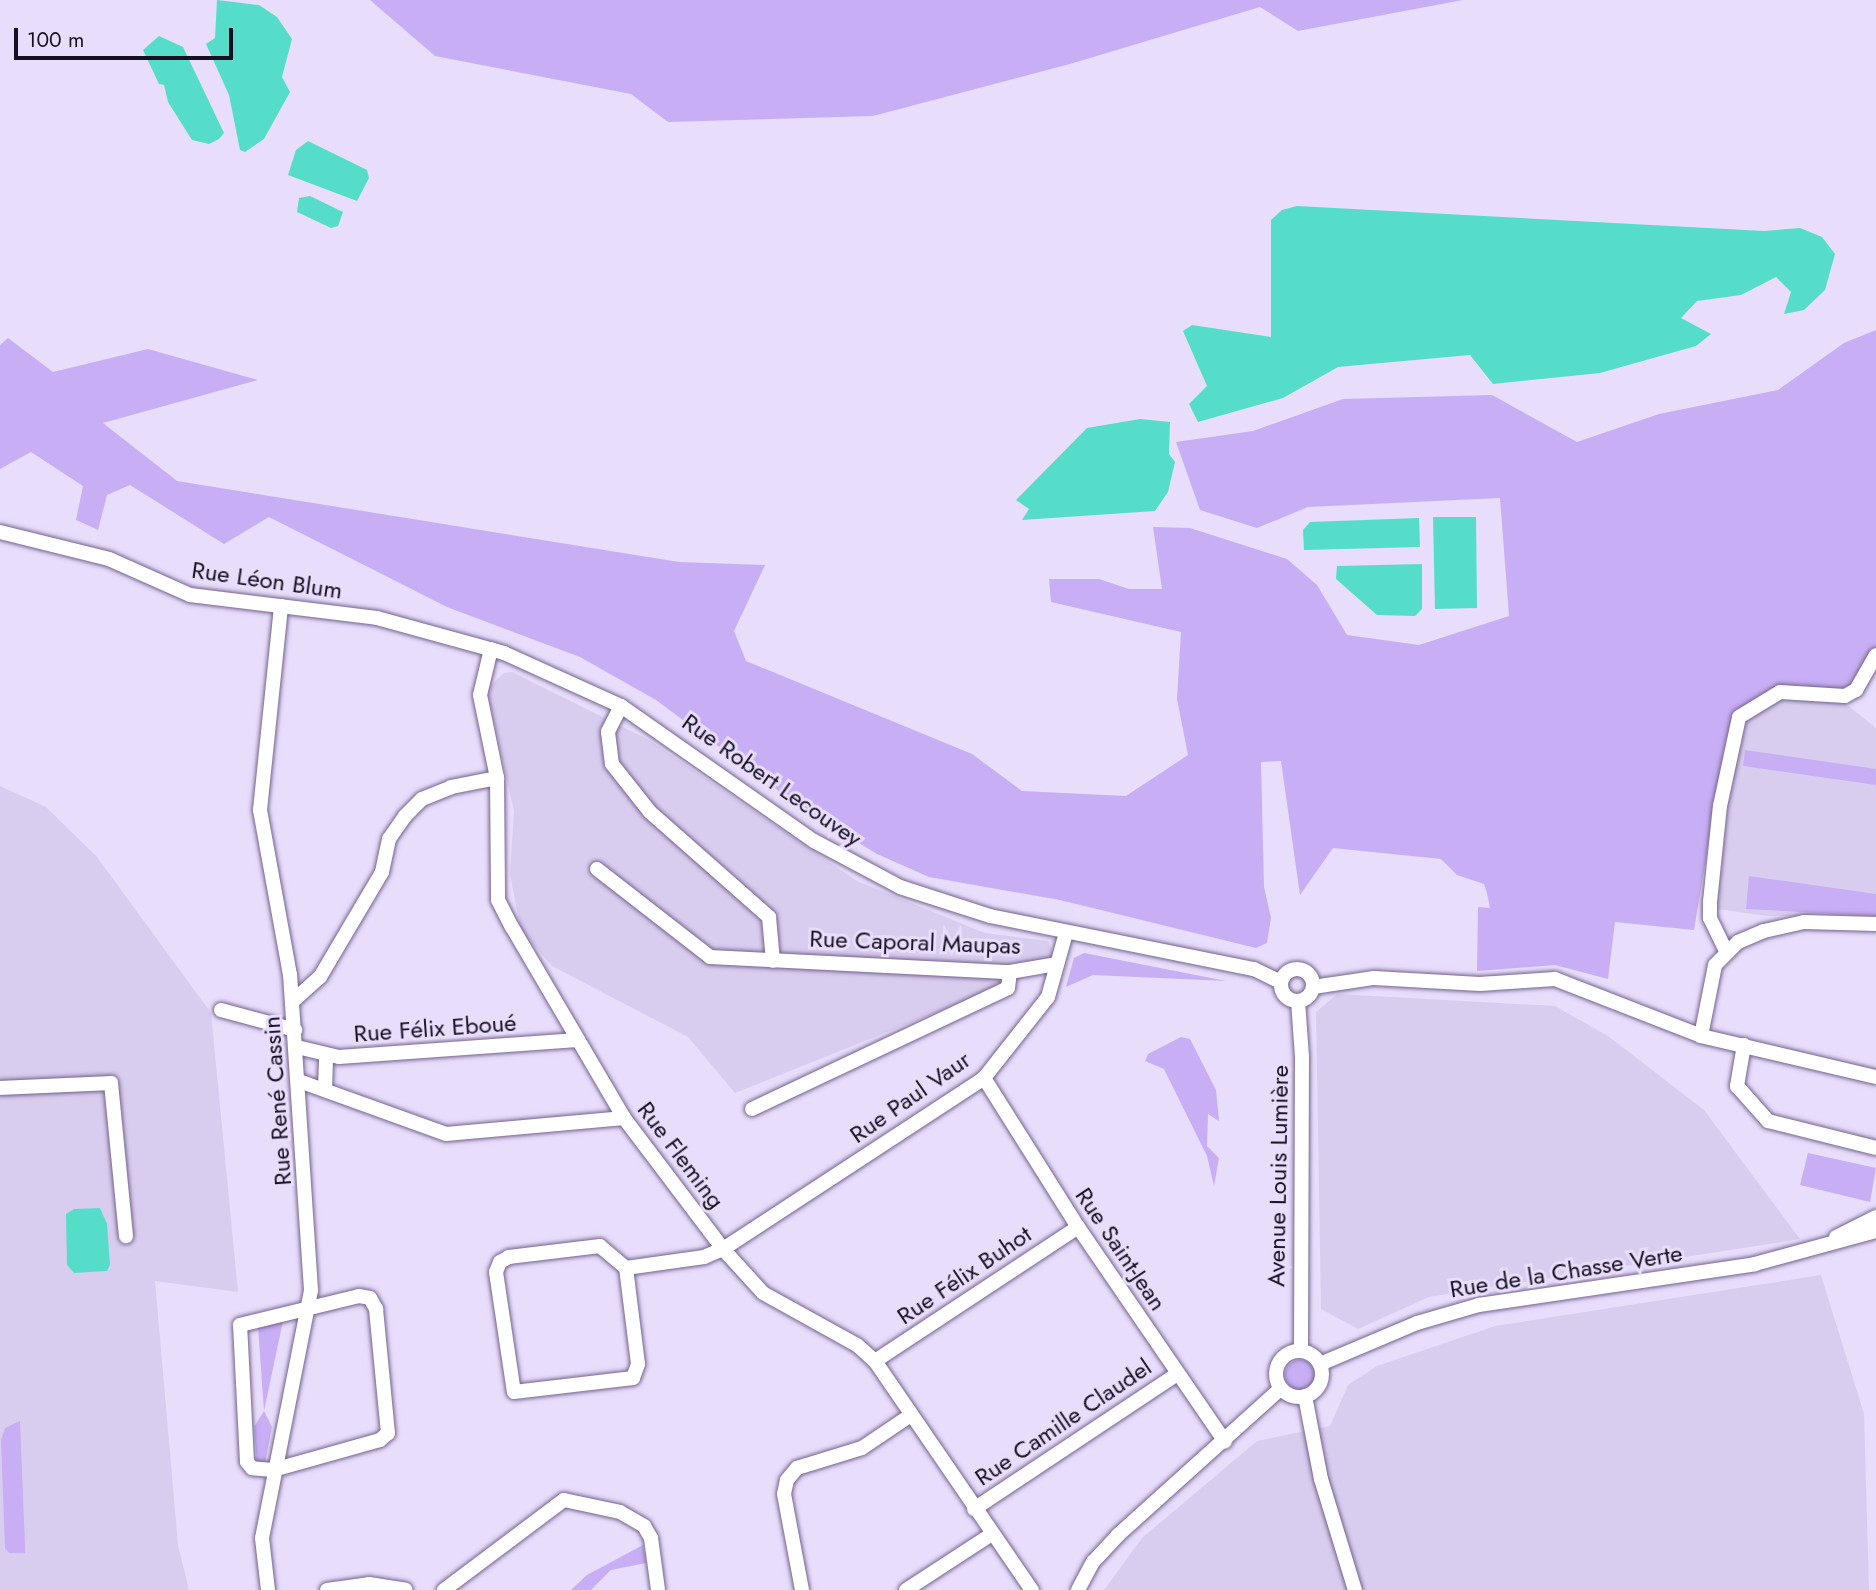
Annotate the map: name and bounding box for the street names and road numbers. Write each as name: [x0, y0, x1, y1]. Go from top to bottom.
street label: Rue Léon Blum: [190, 555, 344, 605]
street label: Rue Robert Lecouvey: [677, 707, 867, 853]
street label: Rue Caporal Maupas: [809, 924, 1021, 960]
street label: Rue Félix Eboué: [353, 1008, 517, 1048]
street label: Rue René Cassin: [257, 1015, 297, 1187]
street label: Rue Paul Vaur: [844, 1045, 976, 1149]
street label: Avenue Louis Lumière: [1262, 1065, 1294, 1287]
street label: Rue Fleming: [631, 1096, 731, 1214]
street label: Rue Saint-Jean: [1069, 1182, 1173, 1316]
street label: Rue Félix Buhot: [891, 1220, 1037, 1330]
street label: Rue de la Chasse Verte: [1448, 1238, 1684, 1304]
street label: Rue Camille Claudel: [969, 1352, 1157, 1492]

